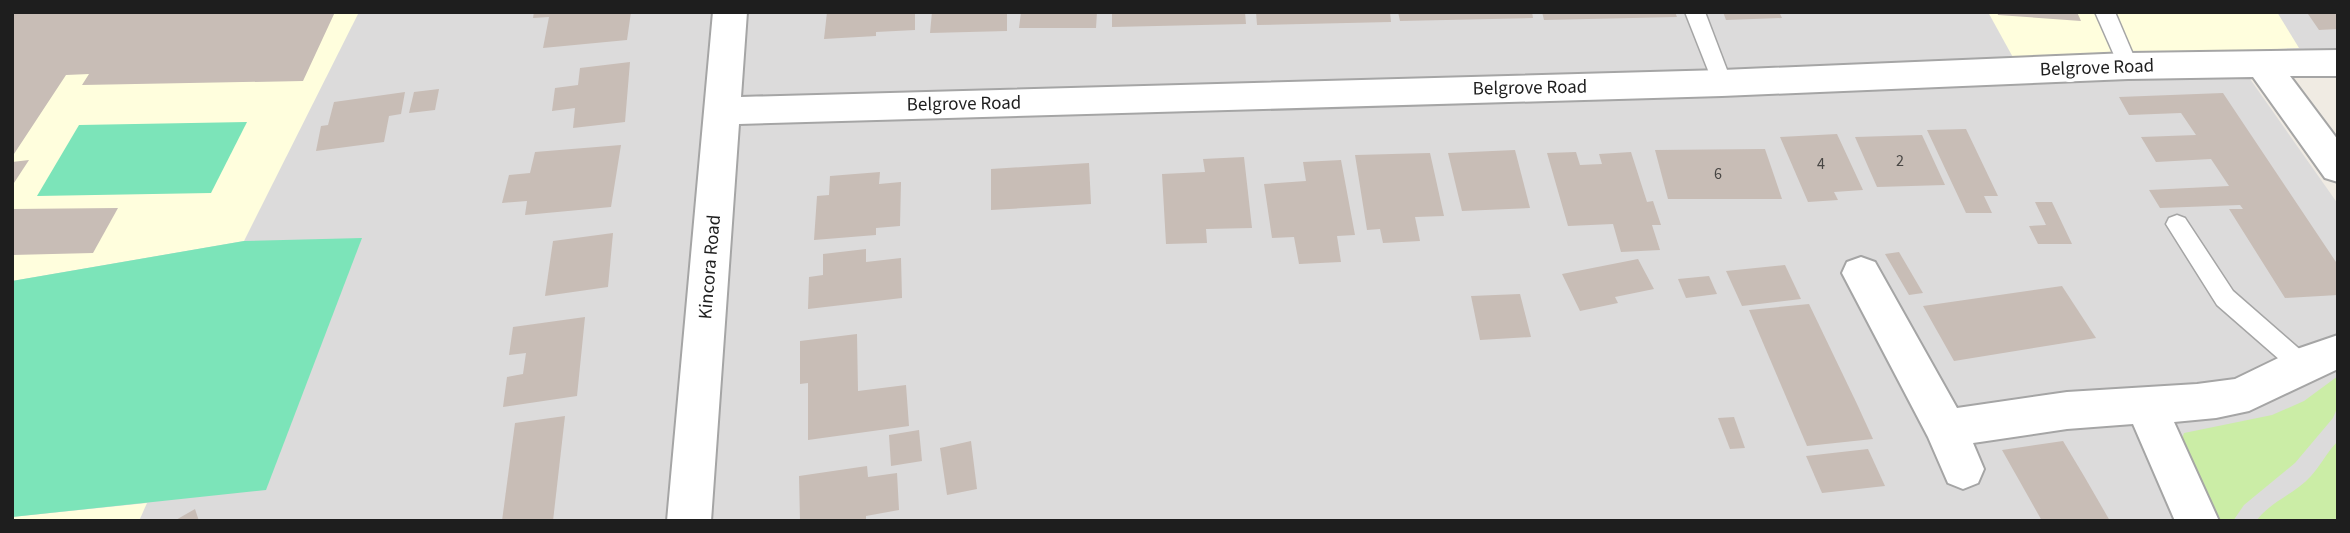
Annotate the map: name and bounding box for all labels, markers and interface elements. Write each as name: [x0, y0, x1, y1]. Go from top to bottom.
street label: Belgrove Road: [2039, 53, 2155, 83]
street label: Belgrove Road: [1473, 74, 1587, 102]
street label: Belgrove Road: [907, 90, 1021, 118]
house number: 2: [1896, 150, 1904, 172]
house number: 4: [1817, 153, 1825, 175]
house number: 6: [1714, 163, 1722, 185]
street label: Kincora Road: [692, 214, 728, 320]

